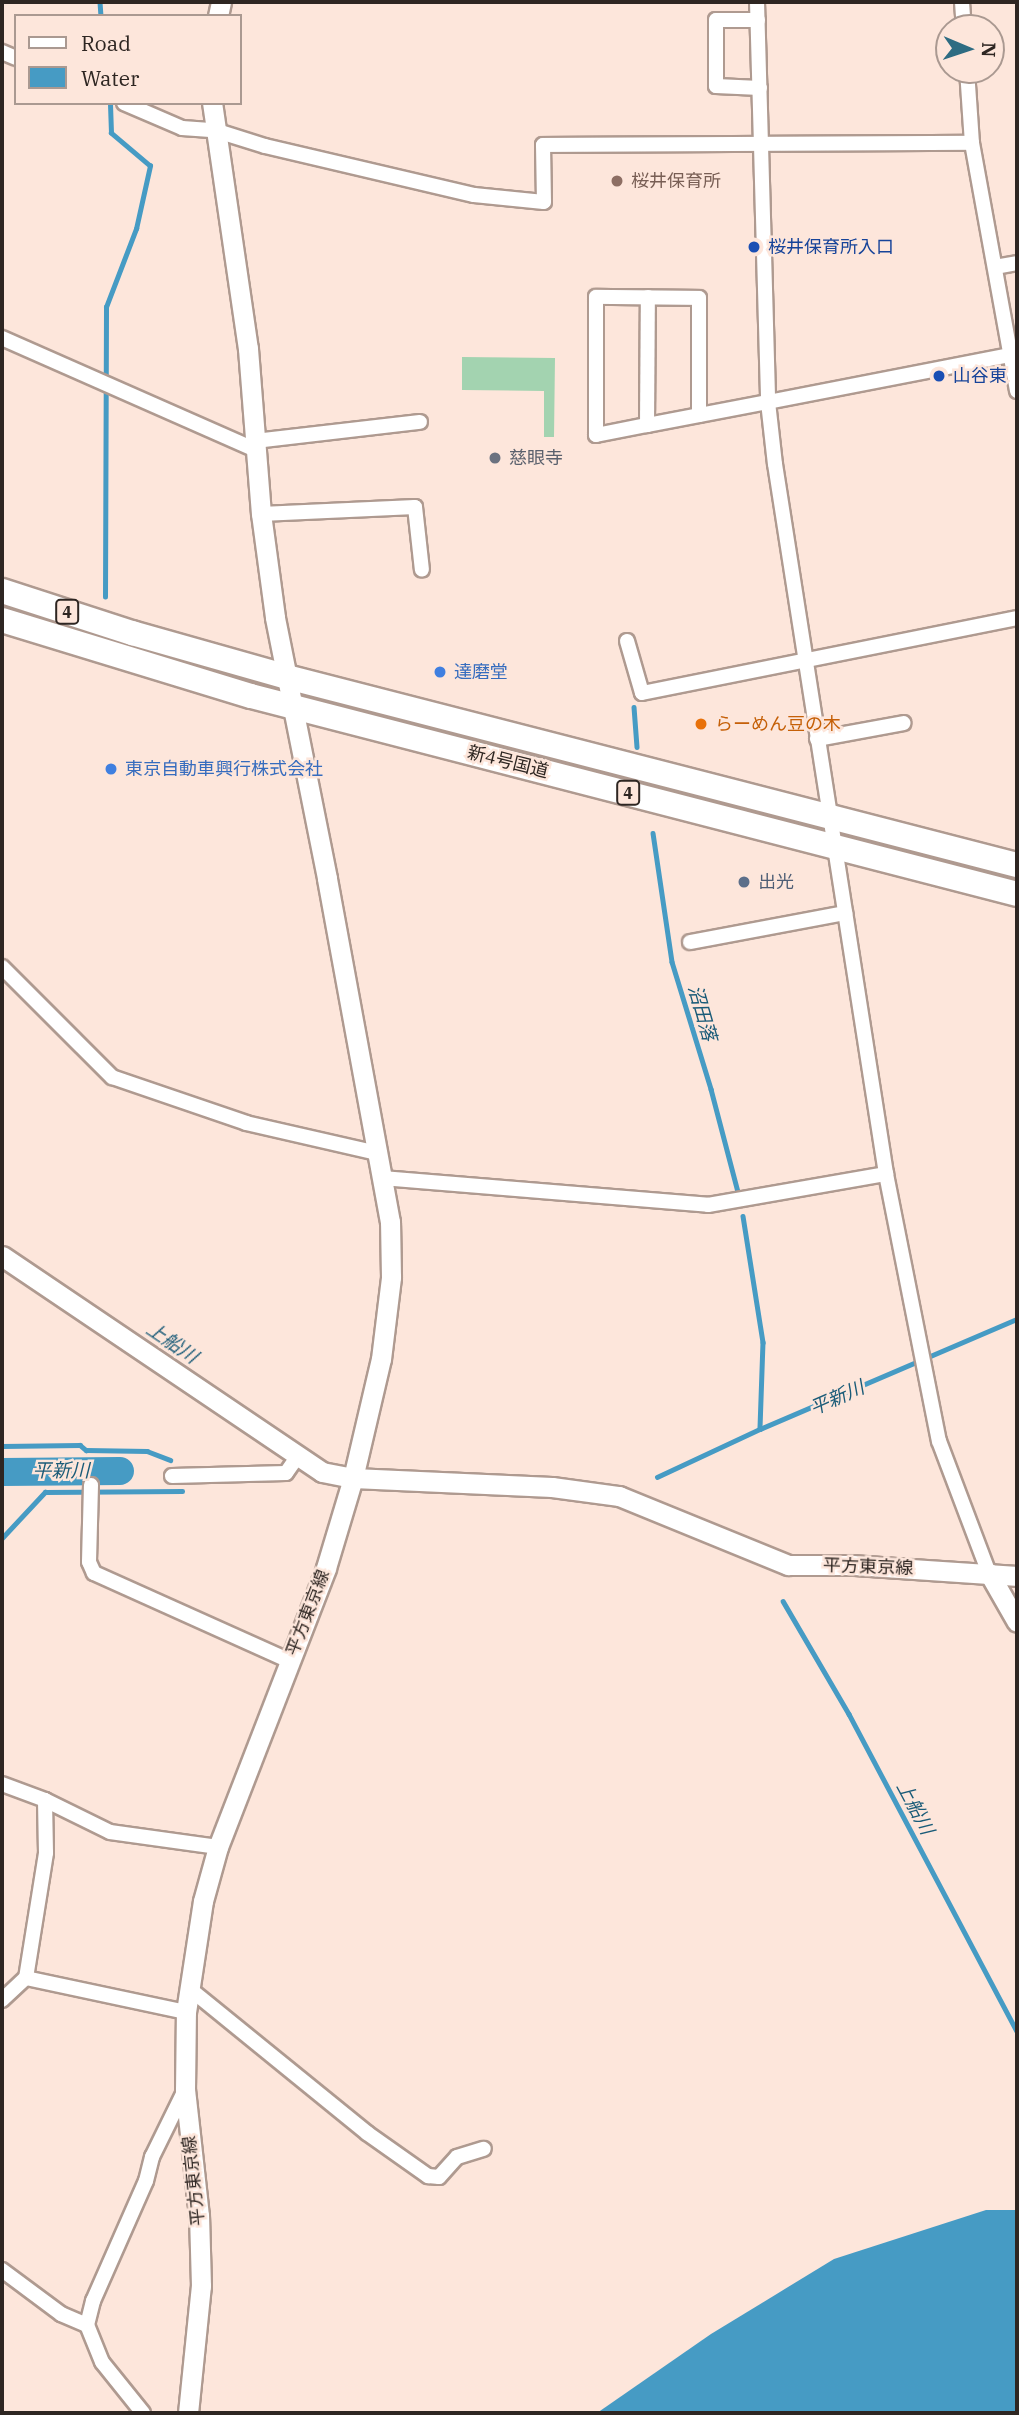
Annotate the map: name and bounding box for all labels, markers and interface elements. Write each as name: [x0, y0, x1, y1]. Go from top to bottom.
legend: [14, 14, 242, 105]
north arrow: [935, 14, 1005, 84]
text: Road: [81, 29, 131, 57]
text: N: [977, 42, 1001, 58]
text: Water: [81, 64, 139, 92]
place label: 桜井保育所: [631, 170, 721, 192]
marker: 桜井保育所: [609, 173, 625, 189]
place label: 桜井保育所入口: [768, 236, 894, 258]
marker: 桜井保育所入口: [746, 239, 762, 255]
place label: 山谷東: [953, 365, 1007, 387]
marker: 山谷東: [931, 368, 947, 384]
place label: 慈眼寺: [509, 447, 563, 469]
marker: 慈眼寺: [487, 450, 503, 466]
road number: 4: [55, 600, 79, 624]
place label: 達磨堂: [454, 661, 508, 683]
marker: 達磨堂: [432, 664, 448, 680]
place label: らーめん豆の木: [715, 713, 841, 735]
marker: らーめん豆の木: [693, 716, 709, 732]
street label: 新4号国道: [465, 742, 551, 782]
place label: 東京自動車興行株式会社: [125, 758, 323, 780]
marker: 東京自動車興行株式会社: [103, 761, 119, 777]
road number: 4: [616, 780, 640, 806]
place label: 出光: [758, 871, 794, 893]
marker: 出光: [736, 874, 752, 890]
water label: 沼田落: [683, 982, 721, 1044]
water label: 上船川: [142, 1318, 202, 1368]
water label: 平新川: [806, 1376, 868, 1420]
water label: 平新川: [33, 1460, 89, 1482]
street label: 平方東京線: [823, 1555, 913, 1579]
street label: 平方東京線: [282, 1567, 334, 1659]
water label: 上船川: [892, 1777, 938, 1839]
street label: 平方東京線: [179, 2135, 209, 2227]

